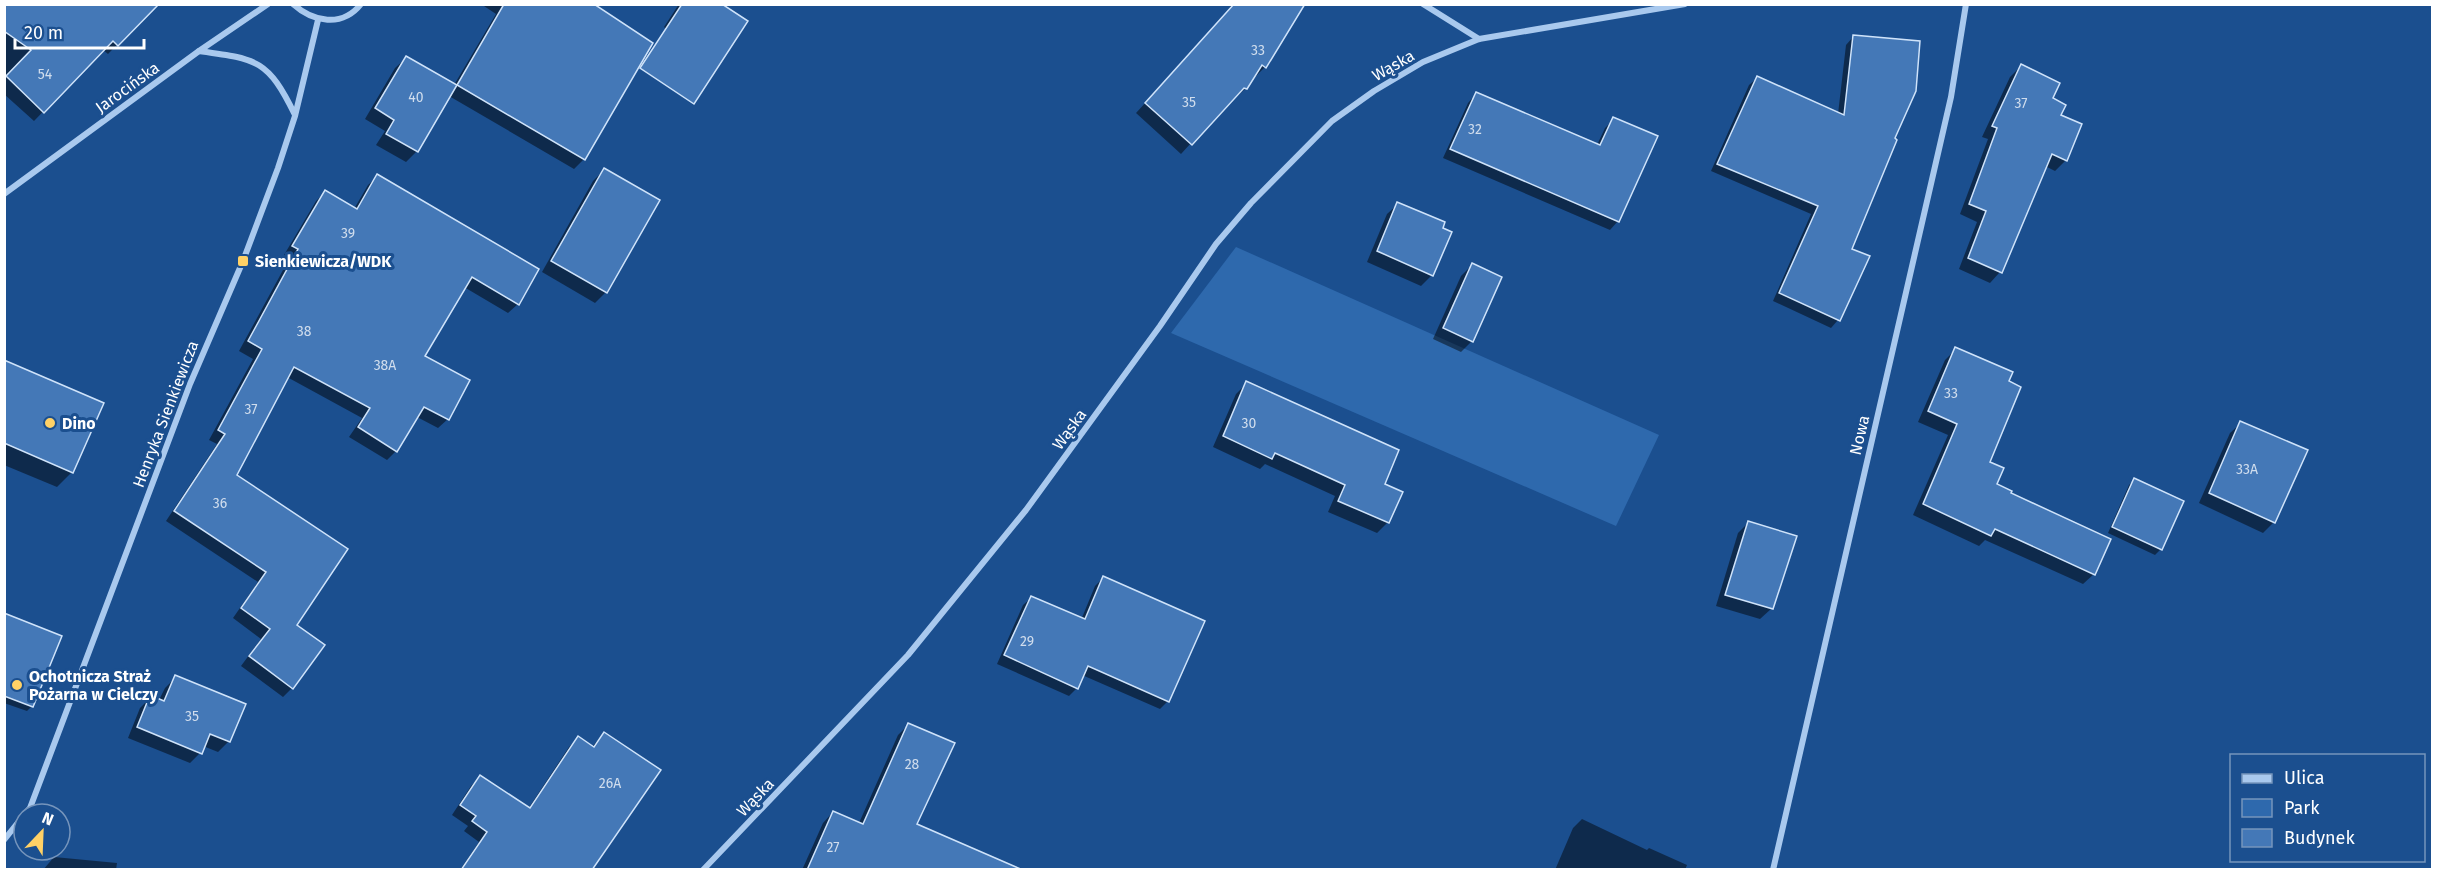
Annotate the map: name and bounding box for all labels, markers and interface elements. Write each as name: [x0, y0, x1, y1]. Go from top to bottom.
scale bar: [15, 12, 144, 50]
text: 20 m: [24, 22, 63, 44]
house number: 33: [1251, 42, 1265, 59]
street label: Wąska: [1369, 46, 1418, 86]
street label: Jarocińska: [92, 58, 163, 117]
house number: 54: [38, 66, 53, 83]
house number: 40: [408, 89, 424, 106]
house number: 35: [1182, 94, 1196, 111]
house number: 37: [2014, 95, 2028, 112]
house number: 32: [1468, 121, 1482, 138]
house number: 39: [341, 225, 355, 242]
place label: Sienkiewicza/WDK: [255, 252, 392, 271]
marker: Sienkiewicza/WDK: [236, 254, 250, 268]
house number: 38: [297, 323, 312, 340]
street label: Henryka Sienkiewicza: [129, 338, 202, 490]
house number: 38A: [374, 357, 396, 374]
house number: 33: [1944, 385, 1958, 402]
house number: 37: [244, 401, 258, 418]
street label: Wąska: [1048, 405, 1091, 454]
street label: Nowa: [1846, 413, 1873, 457]
place label: Dino: [62, 414, 96, 433]
house number: 30: [1242, 415, 1257, 432]
marker: Dino: [43, 416, 57, 430]
house number: 33A: [2236, 461, 2258, 478]
house number: 36: [213, 495, 227, 512]
house number: 29: [1020, 633, 1034, 650]
place label: Ochotnicza Straż Pożarna w Cielczy: [29, 667, 158, 704]
marker: Ochotnicza Straż Pożarna w Cielczy: [10, 678, 24, 692]
house number: 35: [185, 708, 199, 725]
legend: [2230, 754, 2425, 862]
house number: 28: [905, 756, 920, 773]
text: Ulica: [2284, 767, 2324, 789]
street label: Wąska: [733, 774, 779, 821]
house number: 26A: [599, 775, 621, 792]
text: Park: [2284, 797, 2320, 819]
north arrow: [12, 802, 72, 862]
text: N: [39, 808, 56, 829]
text: Budynek: [2284, 827, 2355, 849]
house number: 27: [826, 839, 840, 856]

